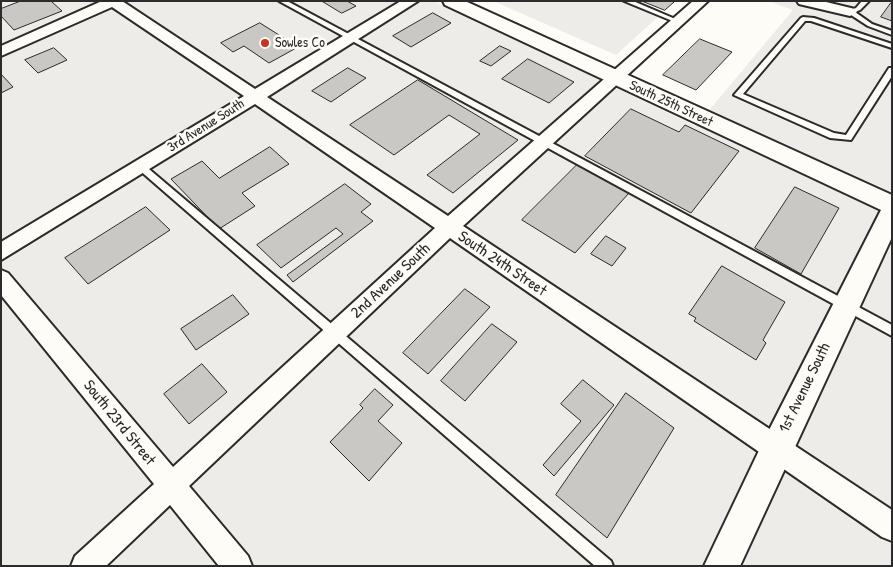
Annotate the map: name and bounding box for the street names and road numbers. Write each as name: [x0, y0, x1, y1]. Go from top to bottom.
street label: South 25th Street: [626, 77, 716, 131]
street label: 3rd Avenue South: [164, 96, 248, 156]
street label: South 24th Street: [454, 227, 550, 301]
street label: 2nd Avenue South: [347, 239, 435, 323]
street label: 1st Avenue South: [775, 340, 835, 436]
street label: South 23rd Street: [79, 377, 159, 469]

